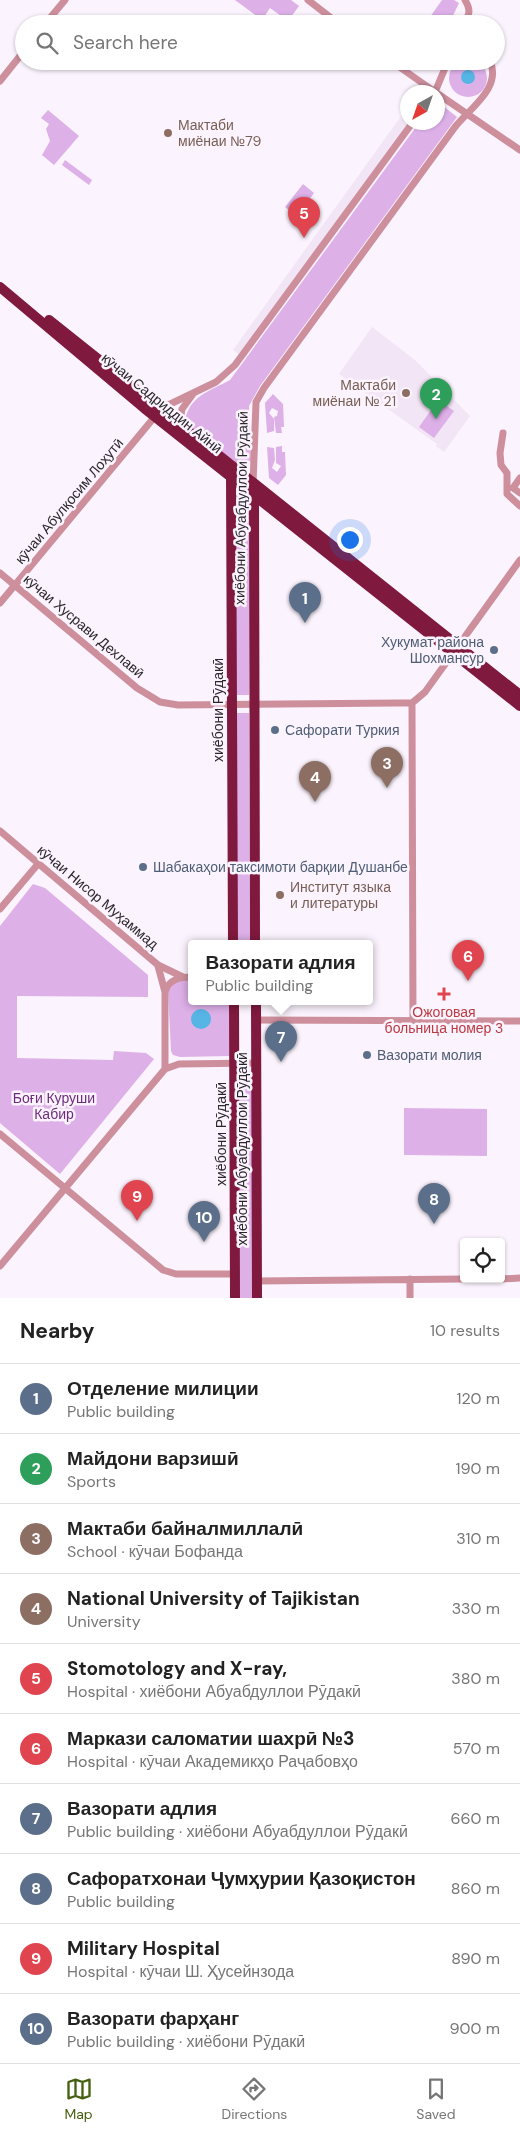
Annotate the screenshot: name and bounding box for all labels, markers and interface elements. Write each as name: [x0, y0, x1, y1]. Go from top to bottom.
search box: [15, 15, 505, 70]
icon: search: [33, 29, 61, 57]
text: Search here: [73, 30, 178, 55]
north arrow: [400, 85, 445, 130]
place label: Мактаби миёнаи №79: [178, 116, 261, 150]
marker: Мактаби миёнаи №79: [162, 127, 174, 139]
pin: 5: [288, 197, 320, 238]
street label: кӯчаи Садриддин Айнӣ: [98, 349, 226, 457]
place label: Мактаби миёнаи № 21: [313, 376, 396, 410]
pin: 2: [420, 378, 452, 419]
marker: Мактаби миёнаи № 21: [400, 387, 412, 399]
street label: хиёбони Абуабдуллои Рӯдакӣ: [230, 411, 252, 605]
street label: кӯчаи Абулқосим Лоҳутӣ: [11, 434, 127, 568]
your location: [337, 527, 363, 553]
street label: кӯчаи Хусрави Дехлавӣ: [20, 570, 148, 682]
pin: 1: [289, 582, 321, 623]
place label: Хукумат района Шохмансур: [381, 633, 484, 667]
marker: Хукумат района Шохмансур: [488, 644, 500, 656]
street label: хиёбони Рӯдакӣ: [209, 658, 227, 762]
place label: Сафорати Туркия: [285, 721, 400, 739]
marker: Сафорати Туркия: [269, 724, 281, 736]
pin: 3: [371, 747, 403, 788]
pin: 4: [299, 761, 331, 802]
street label: кӯчаи Нисор Муҳаммад: [34, 841, 162, 953]
place label: Шабакаҳои таксимоти барқии Душанбе: [153, 858, 408, 876]
marker: Шабакаҳои таксимоти барқии Душанбе: [137, 861, 149, 873]
place label: Институт языка и литературы: [290, 878, 391, 912]
marker: Институт языка и литературы: [274, 889, 286, 901]
popup: [188, 940, 373, 1005]
pin: 6: [452, 940, 484, 981]
text: Вазорати адлия: [205, 950, 356, 975]
text: Public building: [205, 975, 313, 996]
marker: Ожоговая больница номер 3: [437, 987, 451, 1001]
place label: Ожоговая больница номер 3: [385, 1003, 503, 1037]
pin: 7: [265, 1021, 297, 1062]
place label: Вазорати молия: [377, 1046, 482, 1064]
marker: Вазорати молия: [361, 1049, 373, 1061]
street label: хиёбони Абуабдуллои Рӯдакӣ: [233, 1052, 251, 1246]
street label: хиёбони Рӯдакӣ: [212, 1082, 230, 1186]
park label: Боғи Куруши Кабир: [13, 1089, 95, 1123]
pin: 9: [121, 1180, 153, 1221]
pin: 8: [418, 1183, 450, 1224]
pin: 10: [188, 1201, 220, 1242]
map controls: [460, 1238, 505, 1283]
button: locate: [460, 1238, 505, 1283]
text: Nearby: [20, 1317, 94, 1345]
text: 10 results: [430, 1320, 500, 1341]
text: Отделение милиции: [67, 1376, 259, 1401]
text: 1: [33, 1388, 39, 1409]
text: 120 m: [456, 1388, 500, 1409]
text: Public building: [67, 1401, 175, 1422]
text: Майдони варзишӣ: [67, 1446, 239, 1471]
text: 2: [31, 1458, 41, 1479]
text: 190 m: [456, 1458, 500, 1479]
text: Sports: [67, 1471, 116, 1492]
text: Мактаби байналмиллалӣ: [67, 1516, 303, 1541]
text: 3: [31, 1528, 41, 1549]
text: 310 m: [456, 1528, 500, 1549]
text: School · кӯчаи Бофанда: [67, 1541, 243, 1562]
text: National University of Tajikistan: [67, 1586, 360, 1611]
text: 4: [31, 1598, 41, 1619]
text: 330 m: [452, 1598, 500, 1619]
text: University: [67, 1611, 141, 1632]
text: Stomotology and X-ray,: [67, 1656, 287, 1681]
text: 5: [31, 1668, 41, 1689]
text: 380 m: [451, 1668, 500, 1689]
text: Hospital · хиёбони Абуабдуллои Рӯдакӣ: [67, 1681, 361, 1702]
text: Маркази саломатии шахрӣ №3: [67, 1726, 355, 1751]
text: 6: [31, 1738, 41, 1759]
text: 570 m: [453, 1738, 500, 1759]
text: Hospital · кӯчаи Академикҳо Раҷабовҳо: [67, 1751, 358, 1772]
text: Вазорати адлия: [67, 1796, 217, 1821]
text: 7: [32, 1808, 40, 1829]
text: 660 m: [450, 1808, 500, 1829]
text: Public building · хиёбони Абуабдуллои Рӯдакӣ: [67, 1821, 408, 1842]
text: Сафоратхонаи Ҷумҳурии Қазоқистон: [67, 1866, 416, 1891]
text: 8: [31, 1878, 41, 1899]
text: 860 m: [451, 1878, 500, 1899]
text: Public building: [67, 1891, 175, 1912]
text: Military Hospital: [67, 1936, 220, 1961]
text: 9: [31, 1948, 41, 1969]
text: 890 m: [451, 1948, 500, 1969]
text: Hospital · кӯчаи Ш. Ҳусейнзода: [67, 1961, 294, 1982]
text: Вазорати фарҳанг: [67, 2006, 239, 2031]
text: 10: [27, 2018, 45, 2039]
text: 900 m: [450, 2018, 500, 2039]
text: Public building · хиёбони Рӯдакӣ: [67, 2031, 305, 2052]
tab: Map: [64, 2075, 93, 2123]
tab: Directions: [222, 2075, 287, 2123]
tab: Saved: [416, 2075, 456, 2123]

